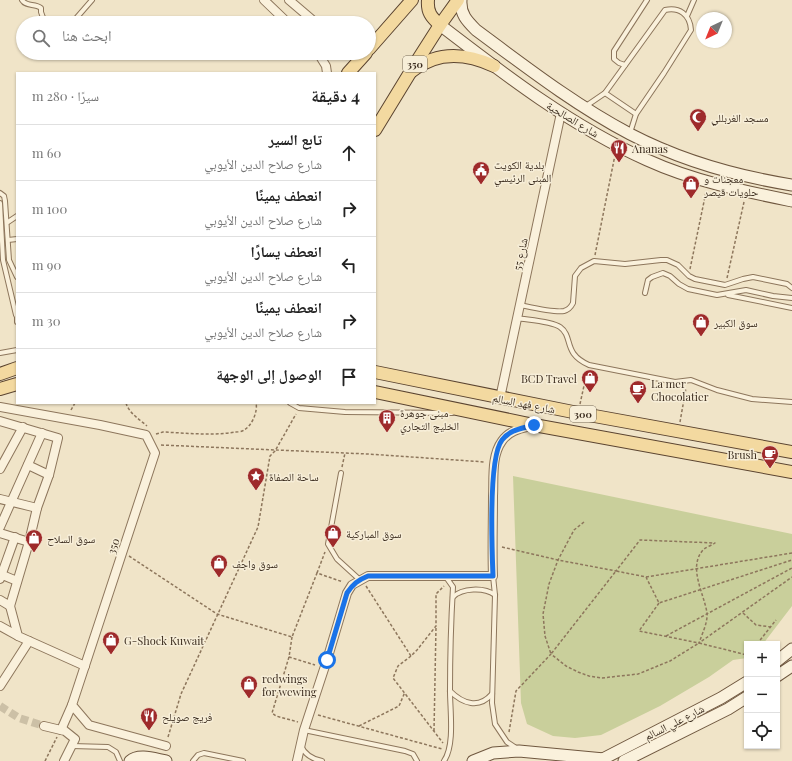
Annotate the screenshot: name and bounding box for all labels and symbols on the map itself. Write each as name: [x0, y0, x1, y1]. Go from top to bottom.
north arrow: [696, 12, 732, 48]
road number: 350: [403, 56, 427, 72]
street label: شارع الصالحية: [544, 97, 602, 141]
mosque icon: مسجد الغربللي: [688, 107, 708, 132]
place label: مسجد الغربللي: [711, 110, 769, 126]
restaurant icon: Ananas: [609, 138, 629, 163]
place label: Ananas: [631, 141, 668, 156]
place label: بلدية الكويت المبنى الرئيسي: [494, 157, 551, 186]
public building icon: بلدية الكويت المبنى الرئيسي: [471, 160, 491, 185]
place label: معجنات و حلويات قيصر: [703, 171, 758, 199]
shop icon: معجنات و حلويات قيصر: [681, 174, 701, 199]
street label: شارع 55: [509, 236, 531, 272]
shop icon: سوق الكبير: [691, 312, 711, 337]
place label: سوق الكبير: [713, 315, 758, 330]
shop icon: BCD Travel: [580, 368, 600, 393]
place label: BCD Travel: [521, 371, 577, 386]
place label: La mer Chocolatier: [651, 376, 709, 404]
cafe icon: La mer Chocolatier: [628, 379, 648, 404]
street label: شارع فهد السالم: [491, 390, 557, 417]
place label: مبنى جوهرة الخليج التجاري: [400, 405, 459, 434]
road number: 300: [570, 406, 596, 422]
building icon: مبنى جوهرة الخليج التجاري: [377, 408, 397, 433]
route end: [525, 416, 543, 434]
cafe icon: Brush: [760, 444, 780, 469]
place label: Brush: [728, 447, 758, 462]
place icon: ساحة الصفاة: [246, 466, 266, 491]
place label: ساحة الصفاة: [269, 469, 319, 484]
shop icon: سوق المباركية: [323, 523, 343, 548]
place label: سوق المباركية: [346, 526, 401, 541]
shop icon: سوق السلاح: [24, 528, 44, 553]
place label: سوق السلاح: [47, 531, 95, 546]
street label: 350: [103, 536, 123, 556]
shop icon: سوق واجف: [209, 553, 229, 578]
place label: سوق واجف: [232, 556, 278, 571]
shop icon: G-Shock Kuwait: [101, 630, 121, 655]
place label: G-Shock Kuwait: [124, 633, 204, 648]
route start: [318, 651, 336, 669]
place label: redwings for wewing: [262, 671, 317, 699]
shop icon: redwings for wewing: [239, 674, 259, 699]
street label: شارع علي السالم: [641, 700, 707, 745]
restaurant icon: فريج صويلح: [139, 706, 159, 731]
place label: فريج صويلح: [162, 709, 213, 724]

